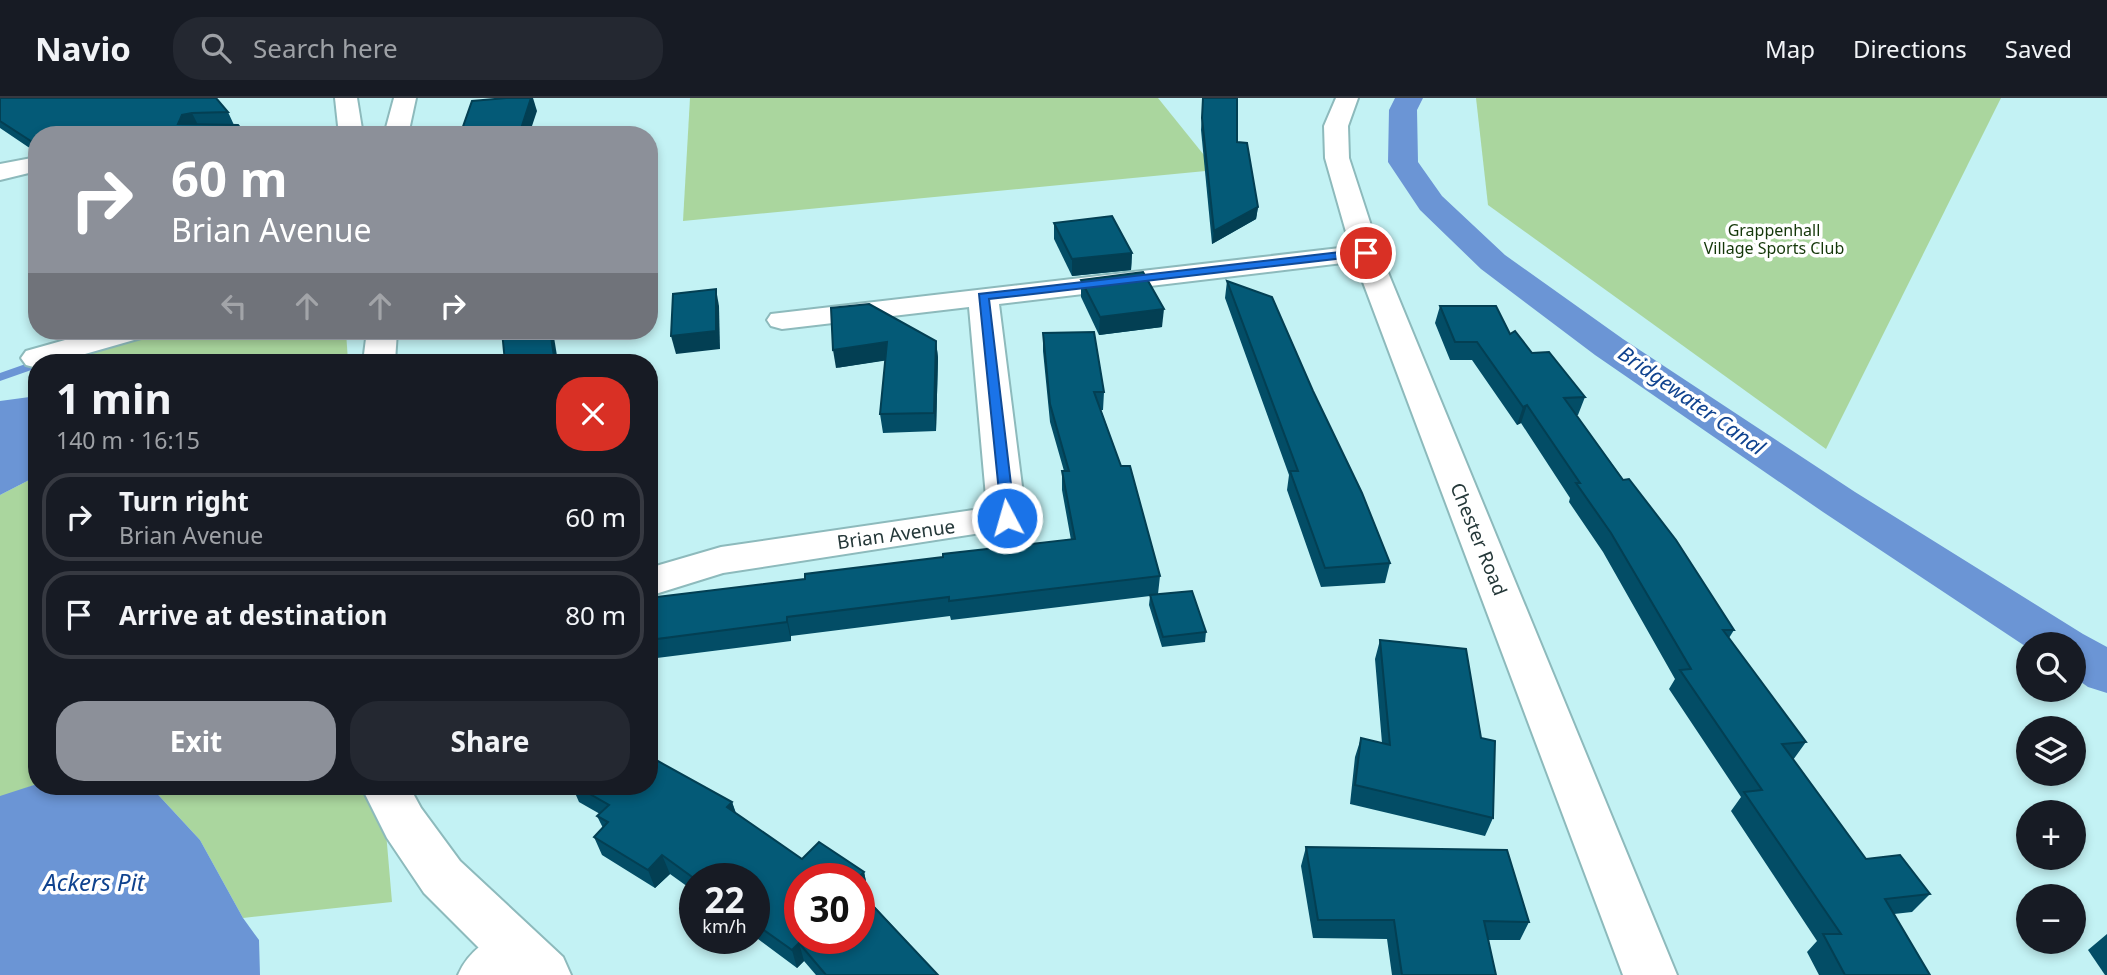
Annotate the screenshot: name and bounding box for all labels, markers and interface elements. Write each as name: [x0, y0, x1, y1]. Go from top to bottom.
search box: [173, 17, 663, 80]
text: Navio: [35, 26, 131, 71]
icon: search: [197, 29, 235, 67]
text: Search here: [253, 30, 398, 66]
text: Map: [1765, 32, 1815, 65]
text: Directions: [1853, 32, 1967, 65]
text: Saved: [2005, 32, 2072, 65]
text: 60 m: [171, 145, 288, 211]
icon: right: [56, 154, 147, 245]
text: Brian Avenue: [171, 208, 372, 251]
park label: Grappenhall Village Sports Club: [1704, 219, 1844, 259]
pin: [1336, 223, 1396, 283]
icon: arrive: [1347, 234, 1385, 272]
icon: left: [215, 287, 253, 325]
icon: ahead: [288, 287, 326, 325]
icon: ahead: [361, 287, 399, 325]
icon: right: [434, 287, 472, 325]
water label: Bridgewater Canal: [1613, 339, 1771, 461]
text: 1 min: [56, 369, 172, 426]
button: close: [556, 377, 630, 451]
text: 140 m · 16:15: [56, 424, 200, 456]
street label: Chester Road: [1445, 479, 1513, 599]
position arrow: [970, 481, 1044, 555]
text: Turn right: [119, 483, 249, 519]
icon: right: [60, 498, 98, 536]
text: 60 m: [565, 499, 626, 535]
street label: Brian Avenue: [835, 513, 957, 555]
text: Brian Avenue: [119, 519, 263, 551]
icon: arrive: [60, 596, 98, 634]
text: Arrive at destination: [119, 597, 388, 633]
text: 80 m: [565, 597, 626, 633]
map controls: [2016, 632, 2086, 954]
button: search: [2016, 632, 2086, 702]
button: Exit: [56, 701, 336, 781]
button: Share: [350, 701, 630, 781]
button: layers: [2016, 716, 2086, 786]
button: +: [2016, 800, 2086, 870]
speed limit sign: 30: [784, 863, 875, 954]
water label: Ackers Pit: [41, 865, 146, 898]
text: 22: [704, 876, 745, 923]
button: −: [2016, 884, 2086, 954]
text: km/h: [702, 914, 747, 938]

